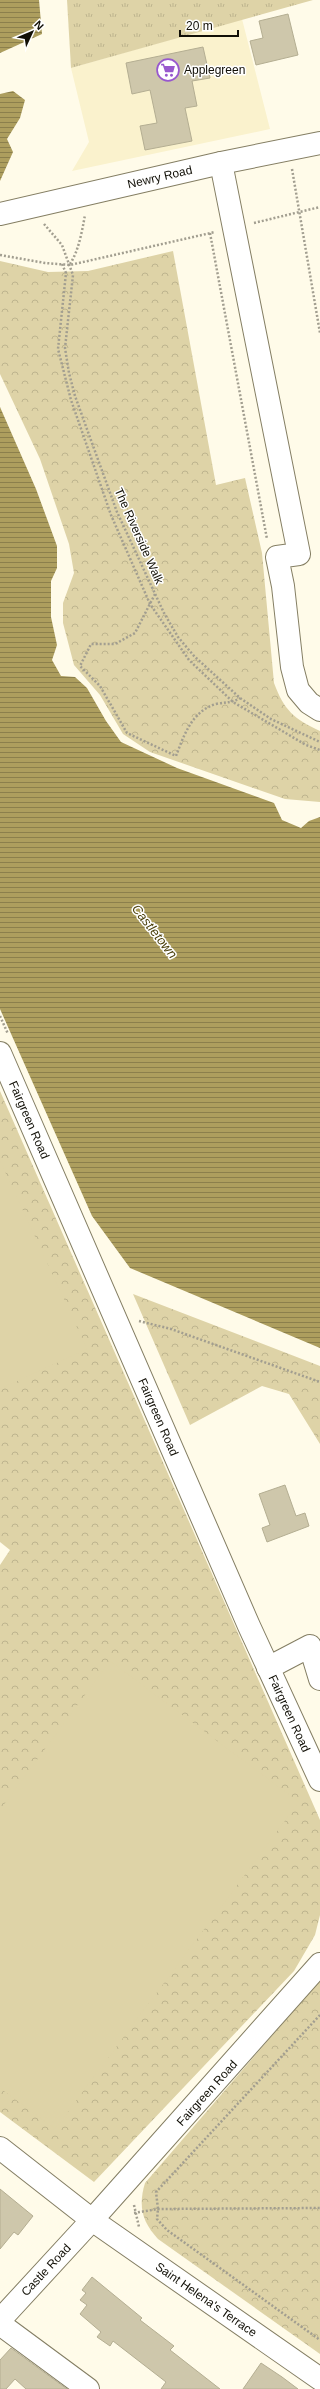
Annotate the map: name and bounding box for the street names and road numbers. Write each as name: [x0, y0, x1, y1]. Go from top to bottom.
street label: Newry Road: [126, 163, 194, 191]
street label: The Riverside Walk: [112, 486, 167, 587]
street label: Fairgreen Road: [6, 1079, 52, 1161]
street label: Fairgreen Road: [135, 1376, 181, 1458]
street label: Fairgreen Road: [265, 1673, 313, 1754]
street label: Fairgreen Road: [174, 2057, 240, 2129]
street label: Castle Road: [18, 2241, 74, 2299]
street label: Saint Helena's Terrace: [153, 2259, 260, 2340]

